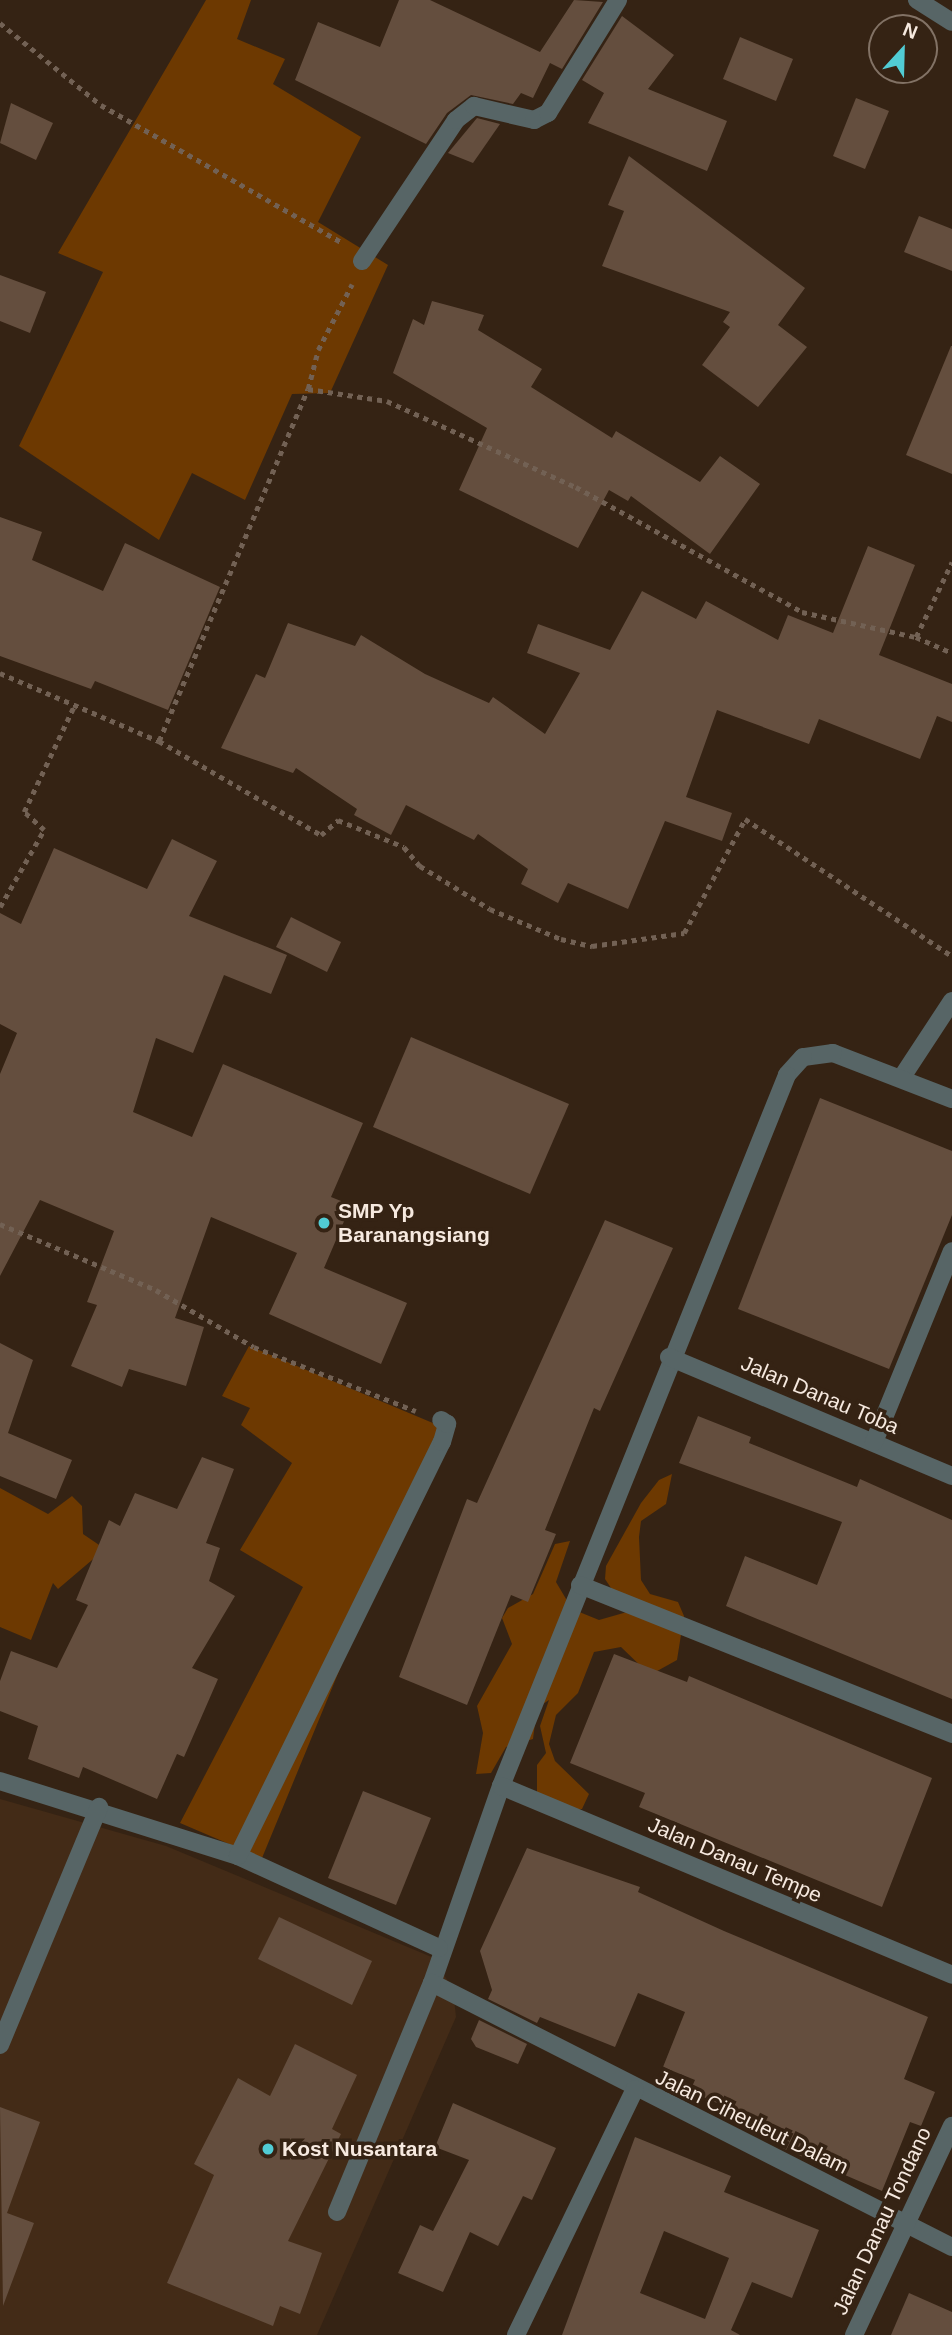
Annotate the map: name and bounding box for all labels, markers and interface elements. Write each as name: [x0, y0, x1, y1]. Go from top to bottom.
north arrow: [868, 14, 938, 84]
text: N: [900, 19, 921, 43]
place label: SMP Yp Baranangsiang: [338, 1198, 490, 1248]
marker: SMP Yp Baranangsiang: [316, 1215, 332, 1231]
street label: Jalan Danau Toba: [737, 1350, 903, 1440]
street label: Jalan Danau Tempe: [644, 1812, 826, 1908]
street label: Jalan Ciheuleut Dalam: [652, 2064, 852, 2180]
street label: Jalan Danau Tondano: [827, 2123, 937, 2319]
place label: Kost Nusantara: [282, 2136, 437, 2162]
marker: Kost Nusantara: [260, 2141, 276, 2157]

